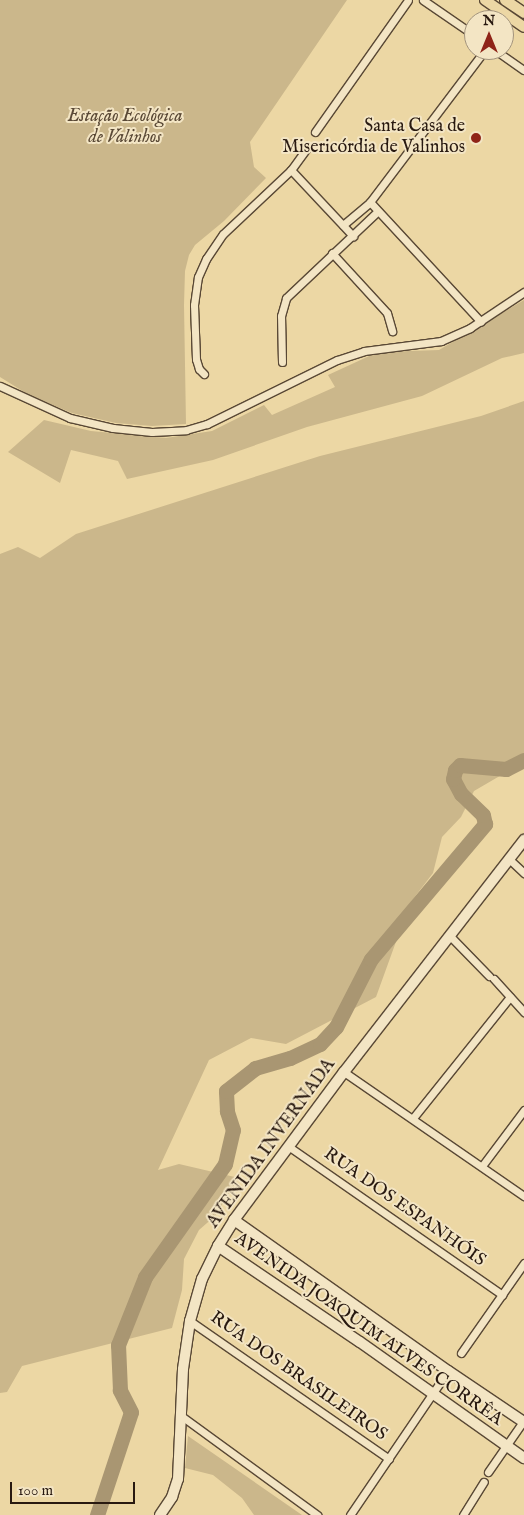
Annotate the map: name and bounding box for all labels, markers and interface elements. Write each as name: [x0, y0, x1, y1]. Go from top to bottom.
north arrow: [464, 10, 514, 60]
text: N: [483, 12, 495, 30]
park label: Estação Ecológica de Valinhos: [68, 107, 182, 150]
place label: Santa Casa de Misericórdia de Valinhos: [282, 117, 465, 160]
marker: Santa Casa de Misericórdia de Valinhos: [469, 131, 483, 145]
street label: AVENIDA INVERNADA: [203, 1055, 341, 1233]
street label: RUA DOS ESPANHÓIS: [319, 1144, 489, 1272]
street label: AVENIDA JOAQUIM ALVES CORRÊA: [230, 1229, 506, 1431]
street label: RUA DOS BRASILEIROS: [205, 1308, 391, 1446]
scale bar: [12, 1472, 138, 1504]
text: 100 m: [18, 1481, 53, 1500]

